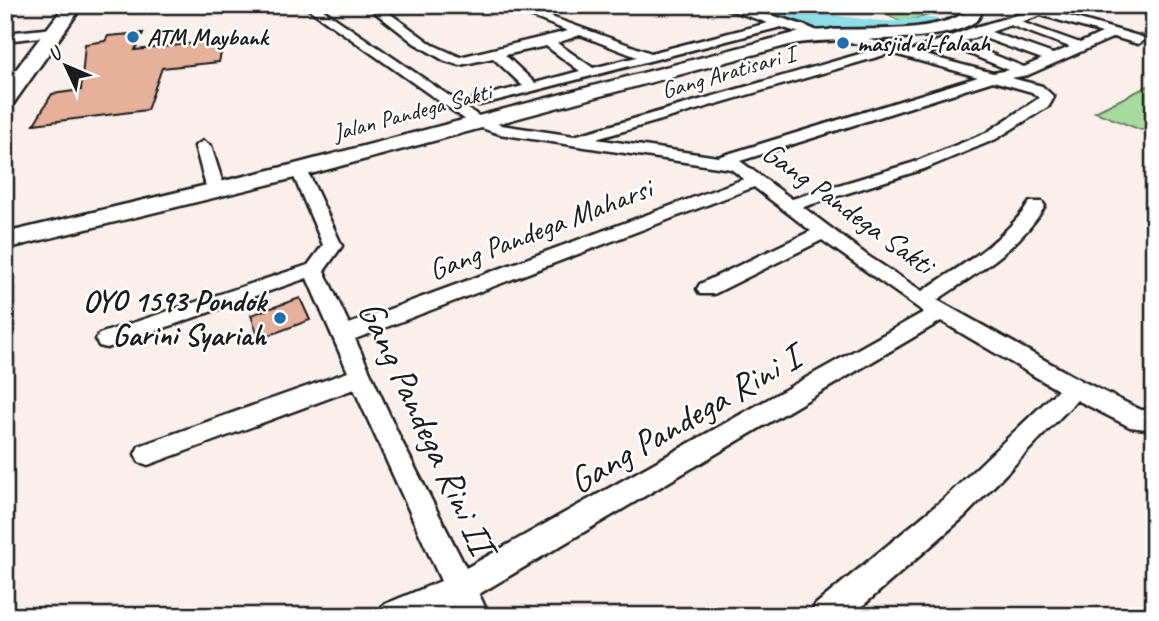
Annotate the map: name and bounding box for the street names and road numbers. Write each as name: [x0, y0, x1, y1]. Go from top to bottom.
street label: Gang Aratisari I: [658, 37, 803, 105]
street label: Jalan Pandega Sakti: [329, 76, 497, 148]
street label: Gang Pandega Sakti: [755, 133, 944, 285]
street label: Gang Pandega Maharsi: [423, 168, 660, 289]
street label: Gang Pandega Rini II: [348, 293, 509, 568]
street label: Gang Pandega Rini I: [560, 330, 815, 504]

